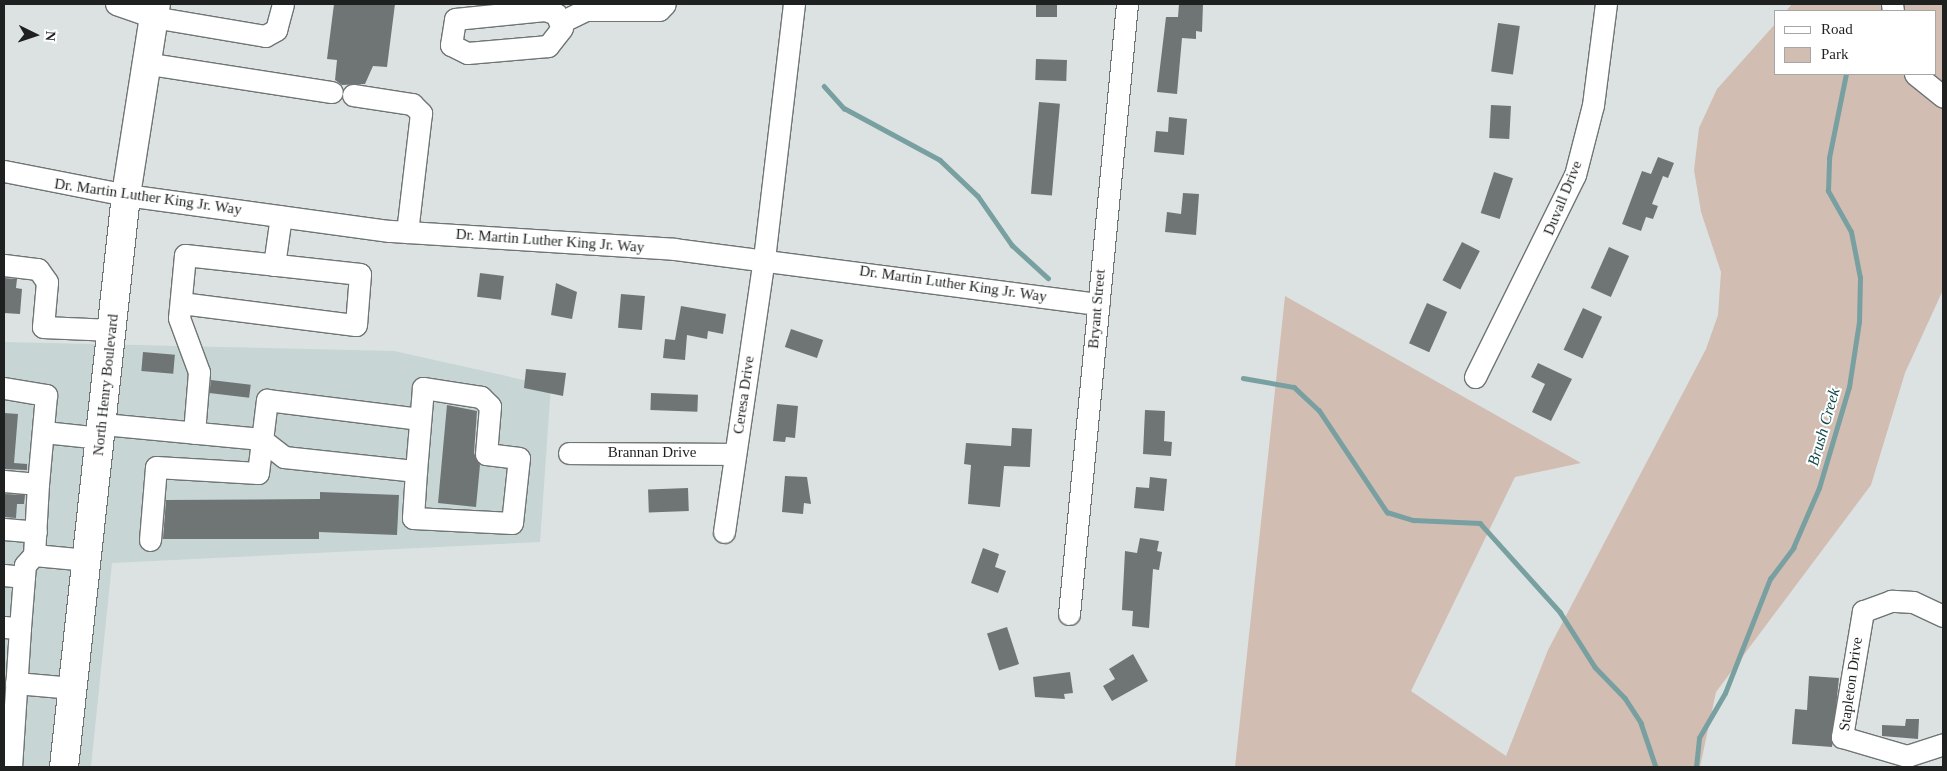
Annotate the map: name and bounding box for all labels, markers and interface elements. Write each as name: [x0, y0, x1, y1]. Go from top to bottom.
north arrow: [10, 10, 60, 60]
legend: [1774, 10, 1937, 75]
text: Road: [1821, 21, 1853, 37]
text: N: [43, 31, 58, 42]
text: Park: [1821, 46, 1849, 62]
street label: Duvall Drive: [1540, 158, 1586, 238]
street label: Dr. Martin Luther King Jr. Way: [53, 175, 243, 219]
street label: Dr. Martin Luther King Jr. Way: [455, 225, 645, 257]
street label: Dr. Martin Luther King Jr. Way: [858, 262, 1048, 306]
street label: Bryant Street: [1085, 269, 1109, 349]
street label: North Henry Boulevard: [90, 313, 122, 457]
street label: Ceresa Drive: [730, 355, 758, 435]
water label: Brush Creek: [1804, 386, 1844, 468]
street label: Brannan Drive: [608, 444, 696, 462]
street label: Stapleton Drive: [1836, 636, 1866, 732]

